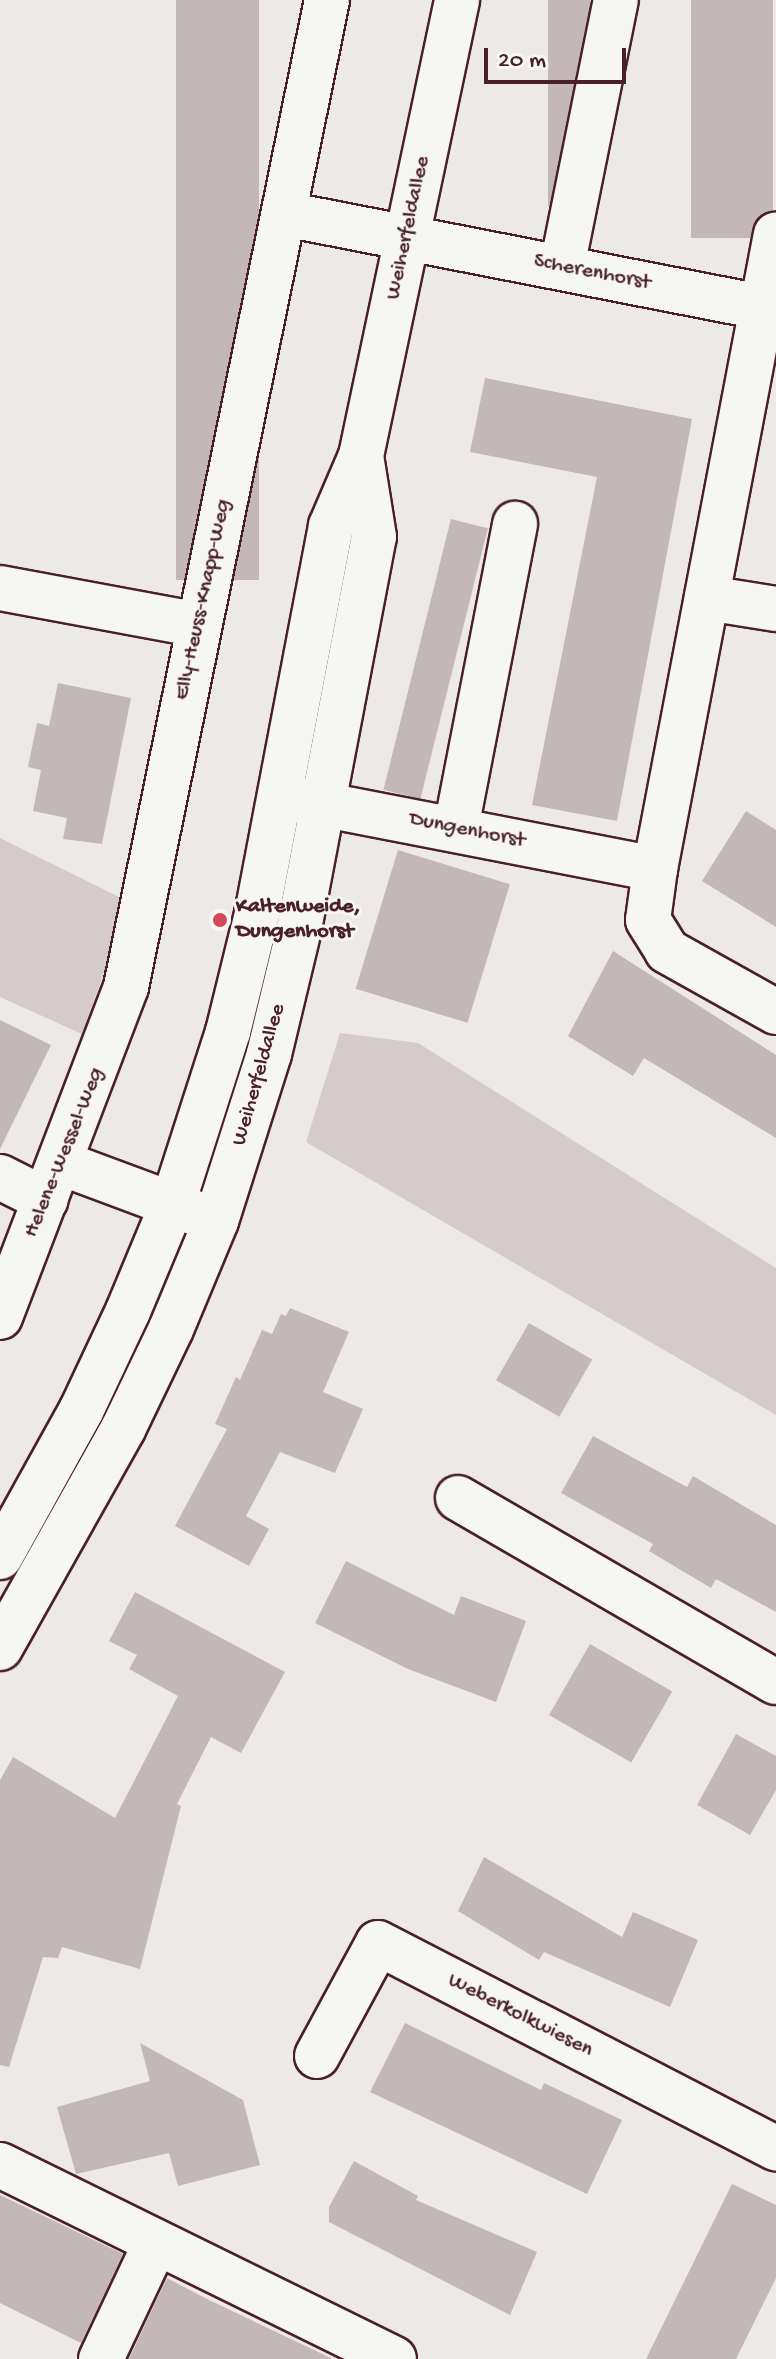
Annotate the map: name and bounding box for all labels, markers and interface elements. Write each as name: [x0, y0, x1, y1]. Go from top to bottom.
scale bar: [488, 32, 630, 82]
text: 20 m: [498, 47, 546, 76]
street label: Weiherfeldallee: [381, 154, 437, 302]
street label: Scherenhorst: [531, 249, 653, 297]
street label: Elly-Heuss-Knapp-Weg: [170, 497, 238, 703]
street label: Dungenhorst: [407, 807, 527, 855]
place label: Kaltenweide, Dungenhorst: [236, 894, 360, 946]
marker: Kaltenweide, Dungenhorst: [211, 911, 229, 929]
street label: Weiherfeldallee: [227, 1001, 293, 1149]
street label: Helene-Wessel-Weg: [19, 1064, 111, 1242]
street label: Weberkolkwiesen: [443, 1968, 597, 2064]

